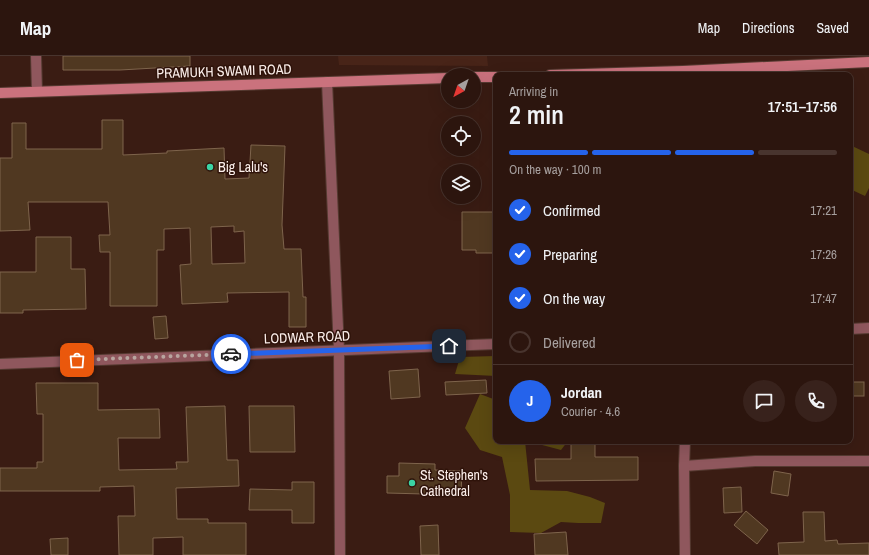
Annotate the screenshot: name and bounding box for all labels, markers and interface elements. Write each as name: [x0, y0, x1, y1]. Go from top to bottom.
text: Map: [20, 15, 51, 41]
text: Map: [698, 19, 720, 37]
text: Directions: [742, 19, 794, 37]
text: Saved: [816, 19, 849, 37]
street label: PRAMUKH SWAMI ROAD: [156, 60, 292, 82]
north arrow: [441, 68, 481, 108]
map controls: [441, 68, 481, 204]
text: Arriving in: [509, 83, 558, 100]
text: 17:51–17:56: [768, 96, 837, 117]
text: 2 min: [509, 97, 564, 132]
button: locate: [441, 116, 481, 156]
place label: Big Lalu's: [218, 158, 268, 176]
text: On the way · 100 m: [509, 161, 601, 178]
marker: Big Lalu's: [205, 162, 215, 172]
button: layers: [441, 164, 481, 204]
icon: check: [509, 199, 531, 221]
text: Confirmed: [543, 200, 600, 221]
text: 17:21: [810, 202, 837, 219]
icon: check: [509, 243, 531, 265]
text: Preparing: [543, 244, 597, 265]
text: 17:26: [810, 246, 837, 263]
icon: check: [509, 287, 531, 309]
text: On the way: [543, 288, 605, 309]
text: 17:47: [810, 290, 837, 307]
street label: LODWAR ROAD: [264, 326, 350, 348]
pin: [432, 329, 466, 363]
text: Delivered: [543, 332, 596, 353]
courier: [211, 334, 251, 374]
icon: home: [438, 335, 460, 357]
pin: [60, 343, 94, 377]
icon: car: [220, 343, 242, 365]
icon: bag: [66, 349, 88, 371]
button: chat: [743, 380, 785, 422]
button: phone: [795, 380, 837, 422]
text: Jordan: [561, 382, 602, 403]
text: J: [527, 390, 533, 411]
text: Courier · 4.6: [561, 403, 620, 420]
place label: St. Stephen's Cathedral: [420, 466, 488, 500]
marker: St. Stephen's Cathedral: [407, 478, 417, 488]

